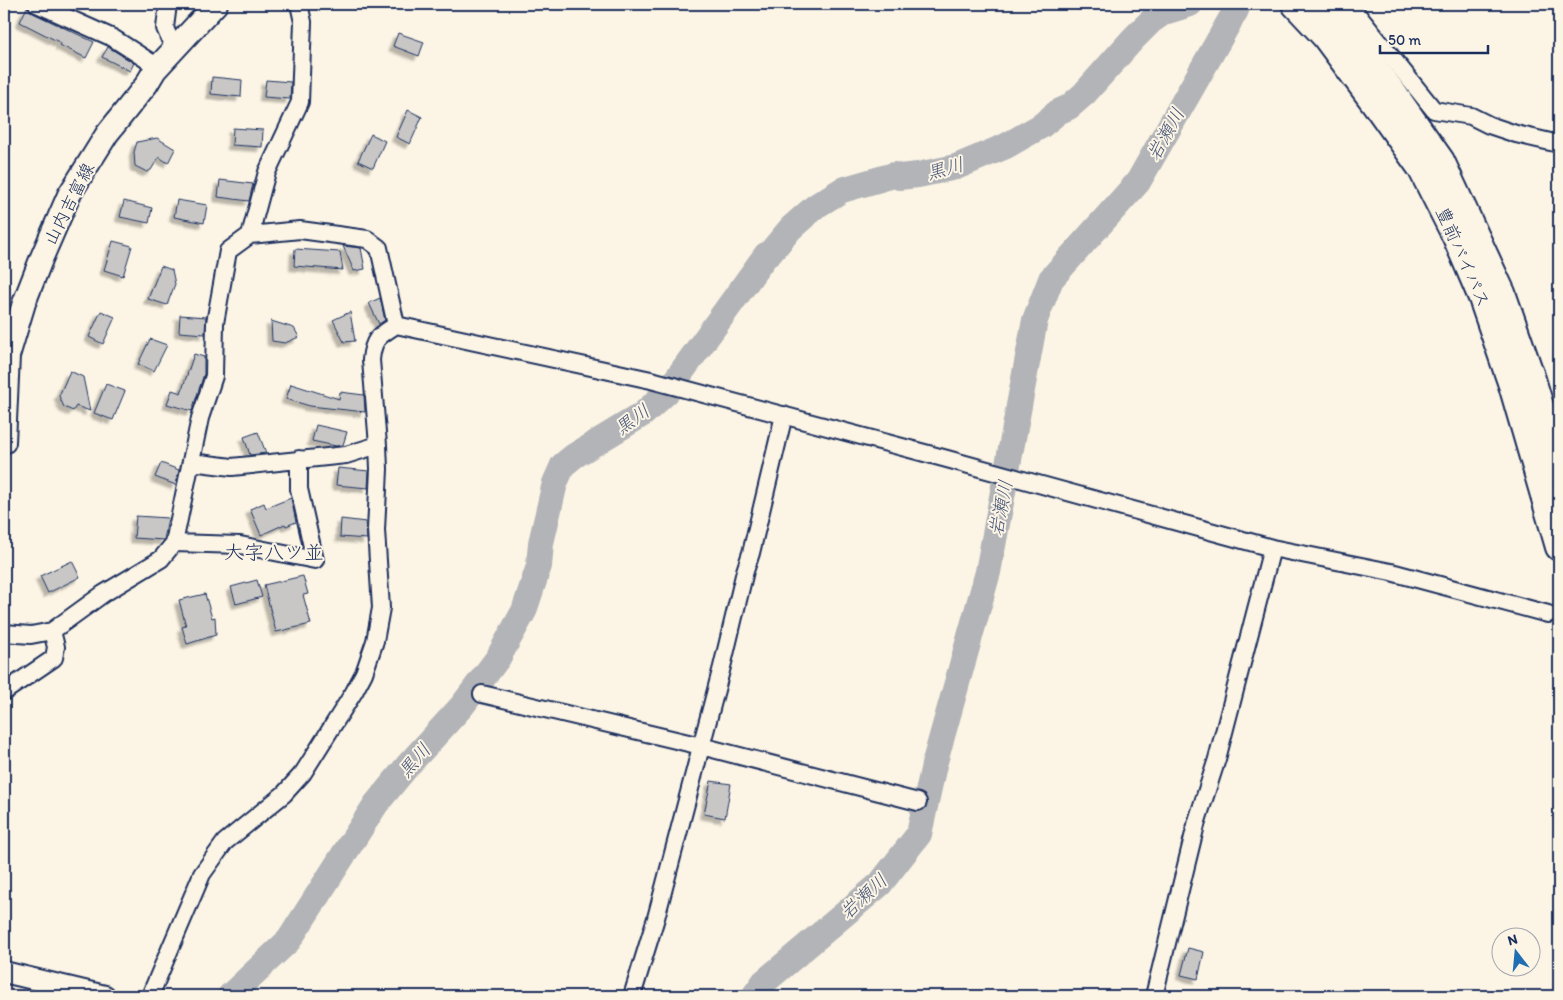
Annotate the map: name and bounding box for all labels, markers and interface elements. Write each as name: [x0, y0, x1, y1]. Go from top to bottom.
scale bar: [1380, 22, 1488, 54]
text: 50 m: [1388, 31, 1421, 49]
water label: 岩瀬川: [1142, 104, 1189, 165]
water label: 黒川: [924, 152, 966, 185]
street label: 山内吉富線: [39, 159, 99, 249]
street label: 豊前バイパス: [1431, 203, 1495, 311]
water label: 黒川: [610, 399, 654, 440]
water label: 岩瀬川: [984, 478, 1017, 538]
district label: 大字八ツ並: [224, 540, 324, 564]
water label: 黒川: [393, 738, 436, 782]
water label: 岩瀬川: [835, 869, 892, 924]
north arrow: [1490, 928, 1540, 978]
text: N: [1506, 931, 1519, 949]

